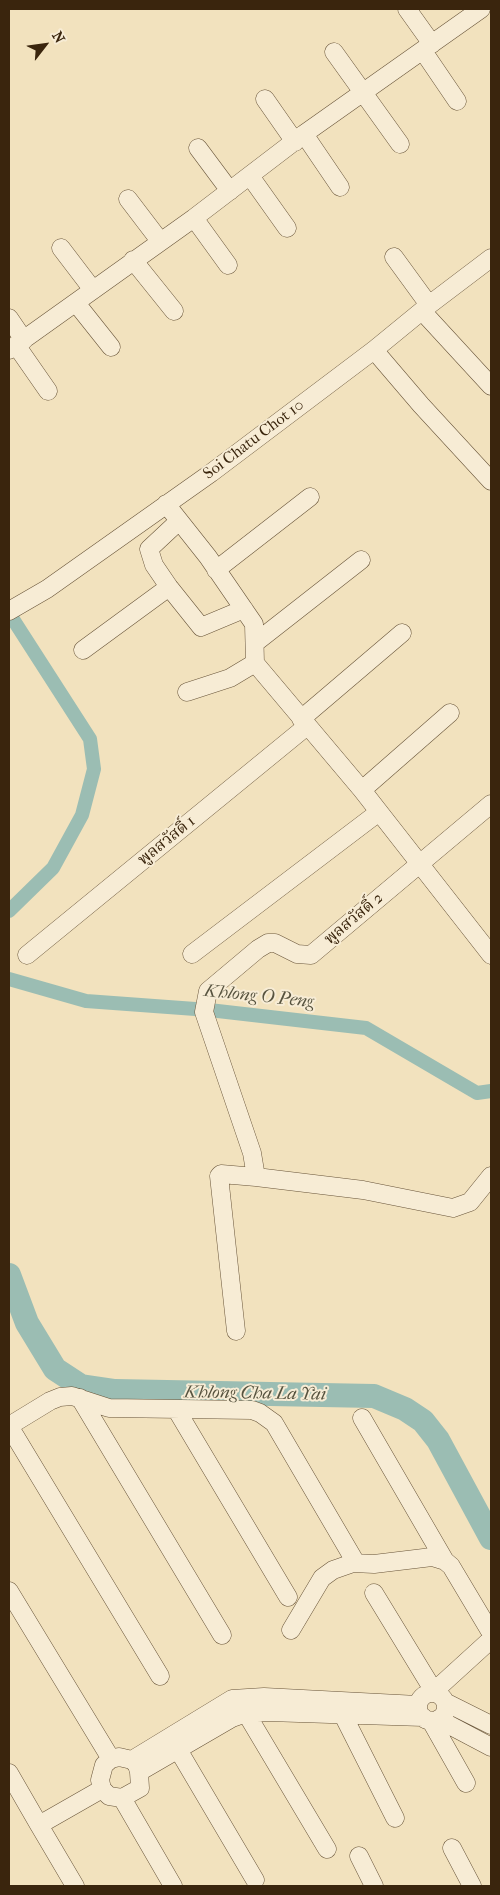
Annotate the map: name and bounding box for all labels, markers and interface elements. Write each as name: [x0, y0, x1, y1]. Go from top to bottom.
north arrow: [20, 20, 70, 70]
text: N: [48, 28, 68, 46]
street label: Soi Chatu Chot 10: [200, 396, 308, 484]
street label: พูลสวัสดิ์ 1: [134, 812, 200, 870]
street label: พูลสวัสดิ์ 2: [321, 889, 387, 949]
water label: Khlong O Peng: [203, 981, 315, 1013]
water label: Khlong Cha La Yai: [184, 1382, 326, 1406]

